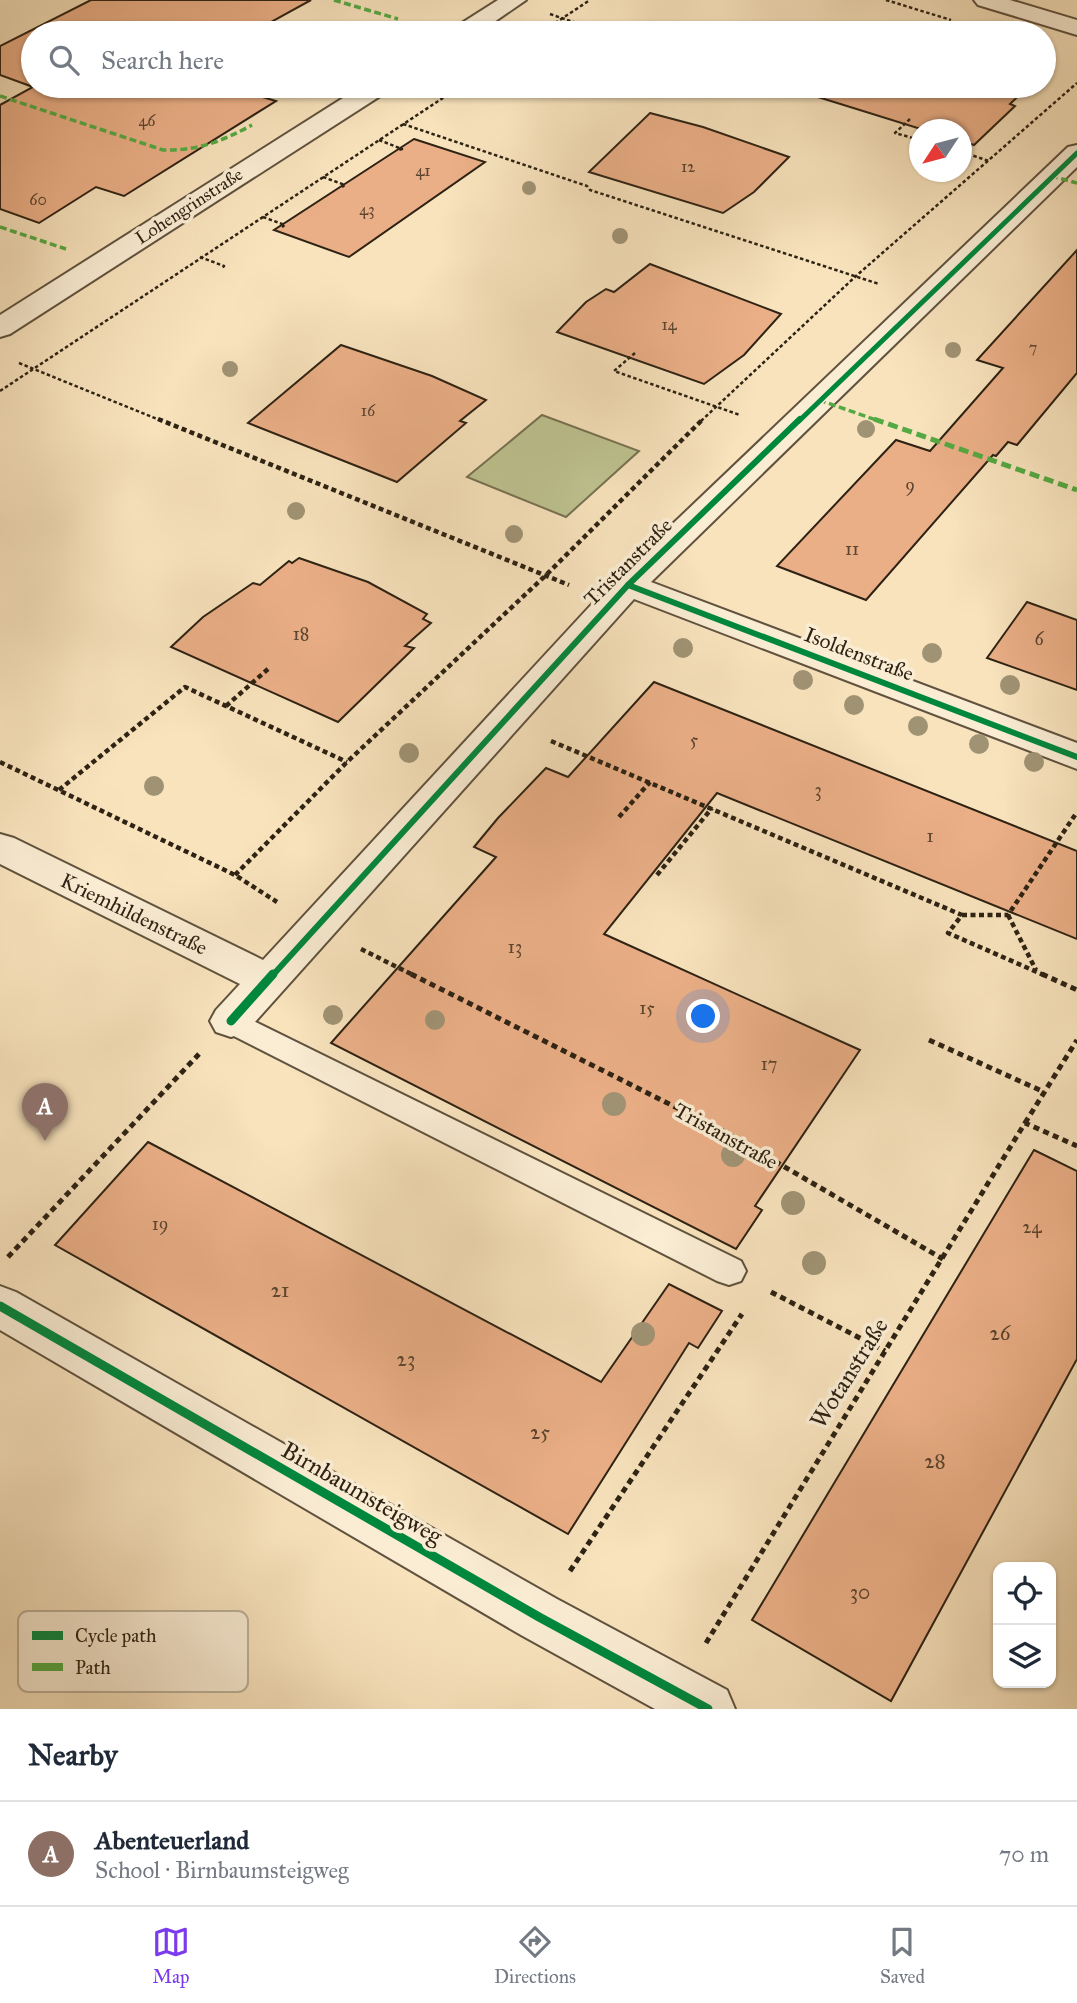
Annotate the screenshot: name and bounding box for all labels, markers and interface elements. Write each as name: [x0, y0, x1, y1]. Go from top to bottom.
search box: [21, 21, 1056, 98]
icon: search: [45, 41, 83, 79]
text: Search here: [101, 44, 224, 76]
house number: 46: [138, 111, 156, 130]
north arrow: [909, 119, 972, 182]
house number: 12: [681, 157, 695, 176]
house number: 41: [415, 161, 431, 180]
street label: Lohengrinstraße: [131, 163, 247, 250]
house number: 60: [29, 190, 47, 209]
house number: 43: [359, 200, 375, 219]
house number: 14: [661, 315, 678, 334]
house number: 7: [1029, 338, 1037, 357]
house number: 16: [361, 401, 376, 420]
house number: 9: [905, 474, 915, 496]
street label: Tristanstraße: [578, 512, 678, 612]
house number: 11: [845, 538, 859, 560]
street label: Isoldenstraße: [801, 621, 918, 687]
house number: 18: [293, 623, 309, 645]
house number: 6: [1034, 628, 1044, 650]
house number: 5: [690, 729, 699, 751]
house number: 3: [814, 779, 822, 801]
house number: 1: [926, 825, 934, 847]
street label: Kriemhildenstraße: [56, 867, 212, 961]
house number: 13: [508, 936, 522, 958]
house number: 15: [639, 997, 655, 1019]
your location: [686, 999, 720, 1033]
house number: 17: [761, 1053, 777, 1075]
pin: A: [22, 1083, 68, 1141]
street label: Tristanstraße: [670, 1097, 783, 1175]
house number: 19: [152, 1213, 168, 1235]
house number: 24: [1023, 1216, 1042, 1238]
house number: 21: [271, 1277, 289, 1303]
street label: Wotanstraße: [803, 1312, 895, 1434]
house number: 26: [989, 1320, 1012, 1346]
house number: 23: [397, 1346, 415, 1372]
house number: 25: [530, 1419, 550, 1445]
street label: Birnbaumsteigweg: [276, 1435, 449, 1552]
house number: 28: [924, 1448, 946, 1474]
map controls: [993, 1562, 1056, 1688]
button: locate: [993, 1562, 1056, 1625]
house number: 30: [850, 1579, 870, 1605]
legend: [18, 1611, 248, 1692]
text: Cycle path: [75, 1624, 157, 1647]
button: layers: [993, 1625, 1056, 1688]
text: Path: [75, 1656, 111, 1679]
text: Nearby: [28, 1737, 118, 1773]
text: Abenteuerland: [95, 1824, 249, 1856]
text: A: [43, 1840, 59, 1868]
text: 70 m: [999, 1840, 1049, 1868]
text: School · Birnbaumsteigweg: [95, 1856, 349, 1884]
tab: Map: [152, 1923, 190, 1988]
tab: Directions: [494, 1923, 576, 1988]
tab: Saved: [880, 1923, 925, 1988]

